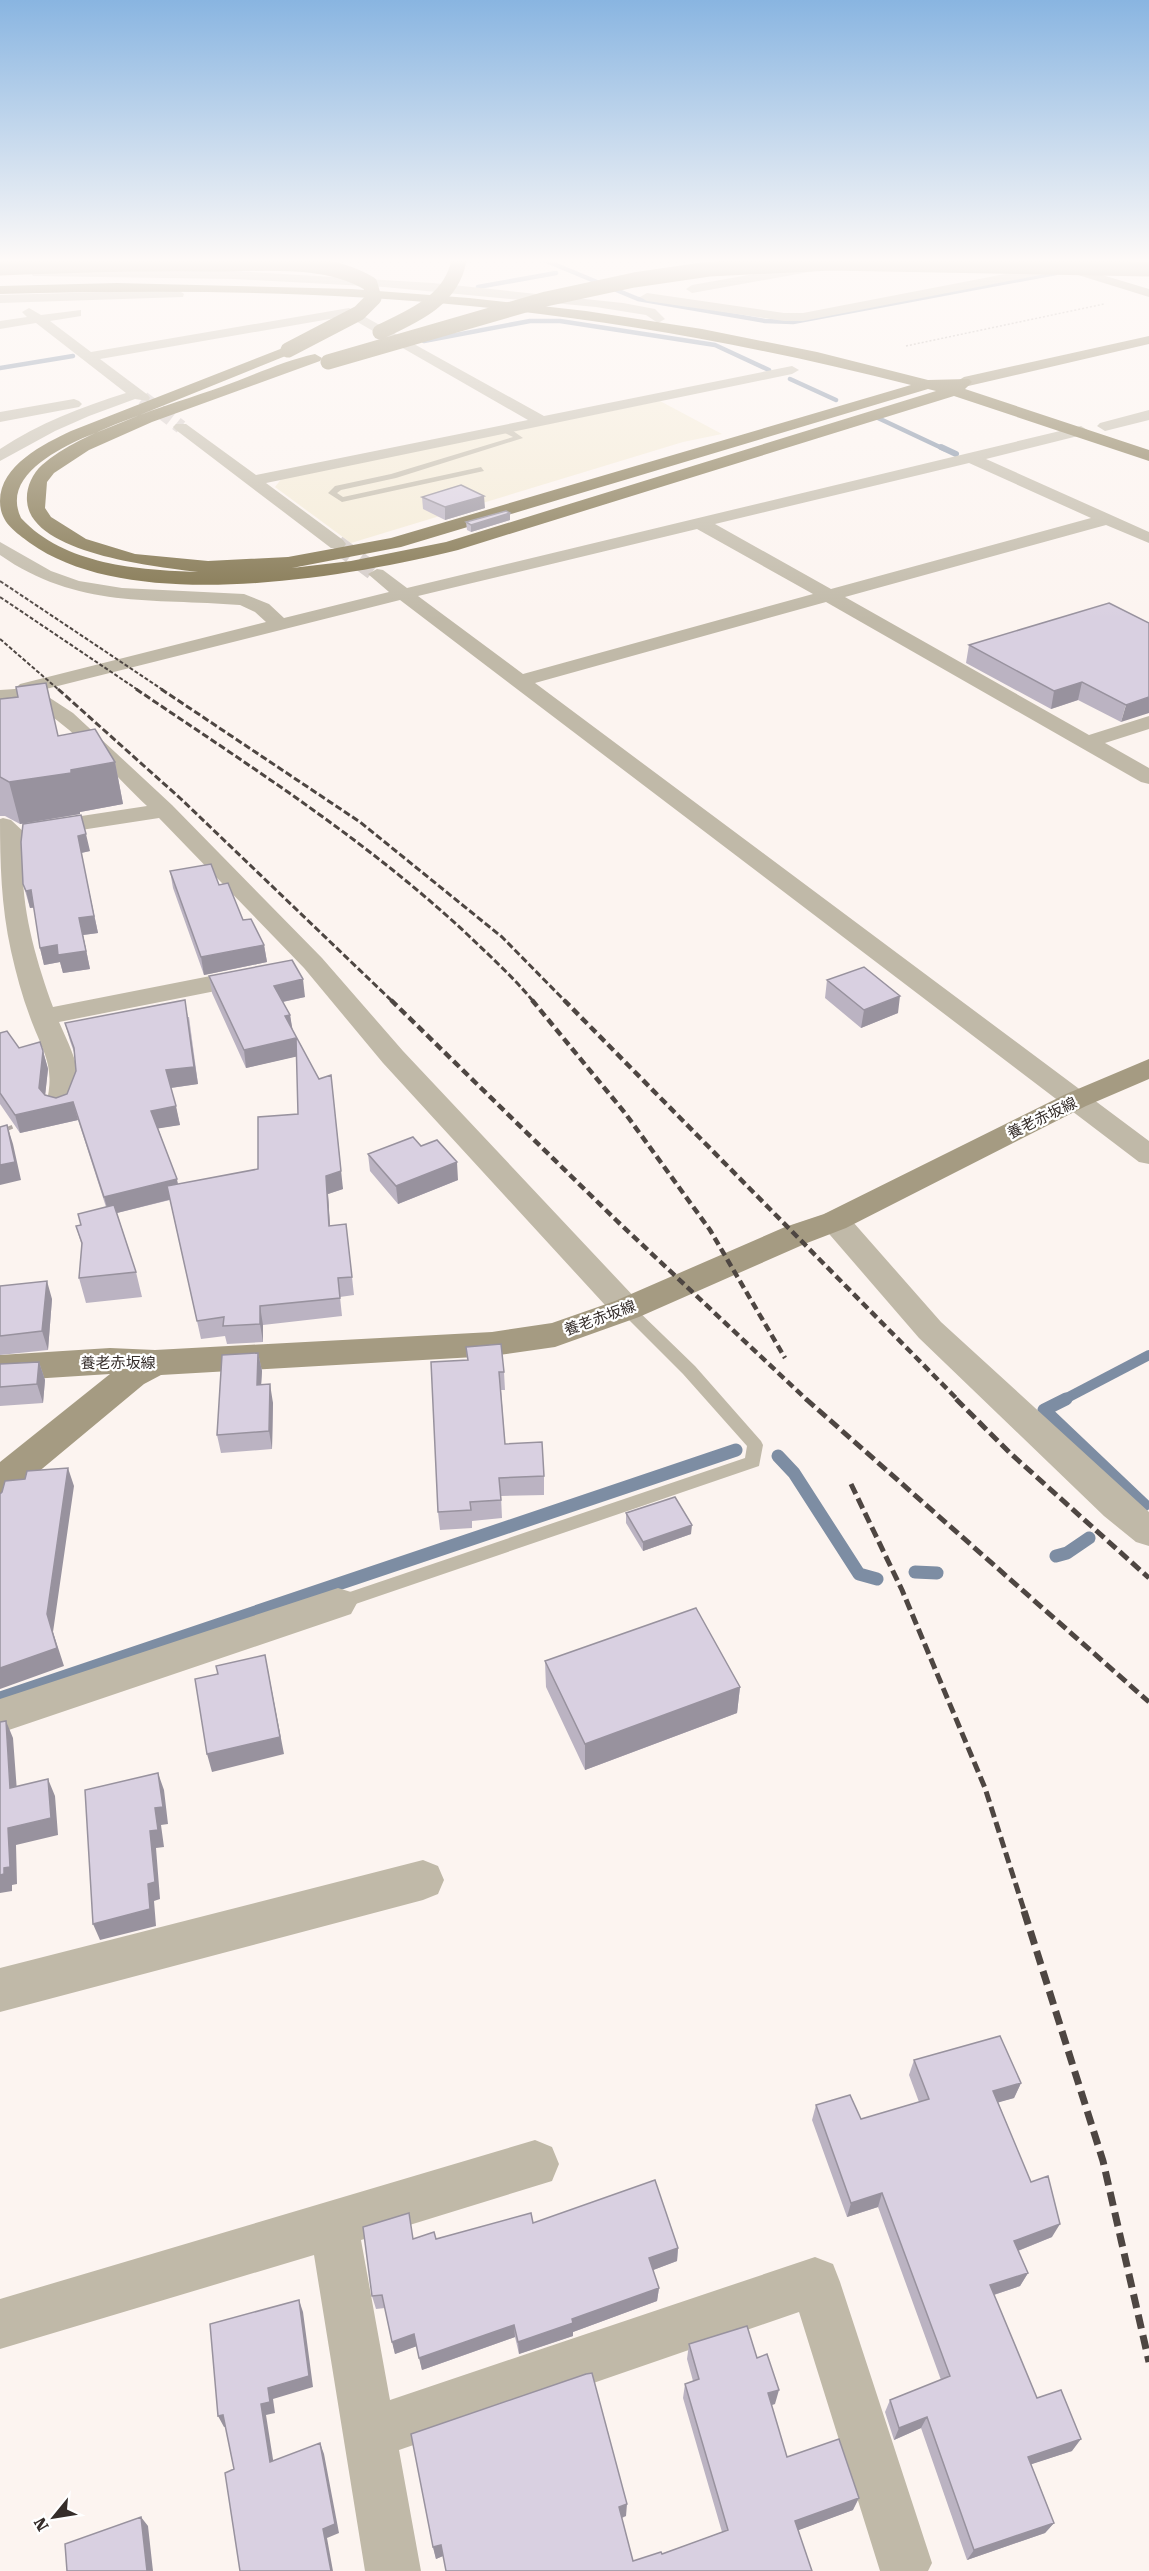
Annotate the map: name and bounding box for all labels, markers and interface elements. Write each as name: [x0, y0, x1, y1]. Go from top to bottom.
street label: 養老赤坂線: [1004, 1093, 1080, 1143]
street label: 養老赤坂線: [562, 1297, 638, 1339]
street label: 養老赤坂線: [80, 1354, 156, 1372]
north arrow: [24, 2487, 84, 2547]
text: N: [30, 2514, 53, 2534]

